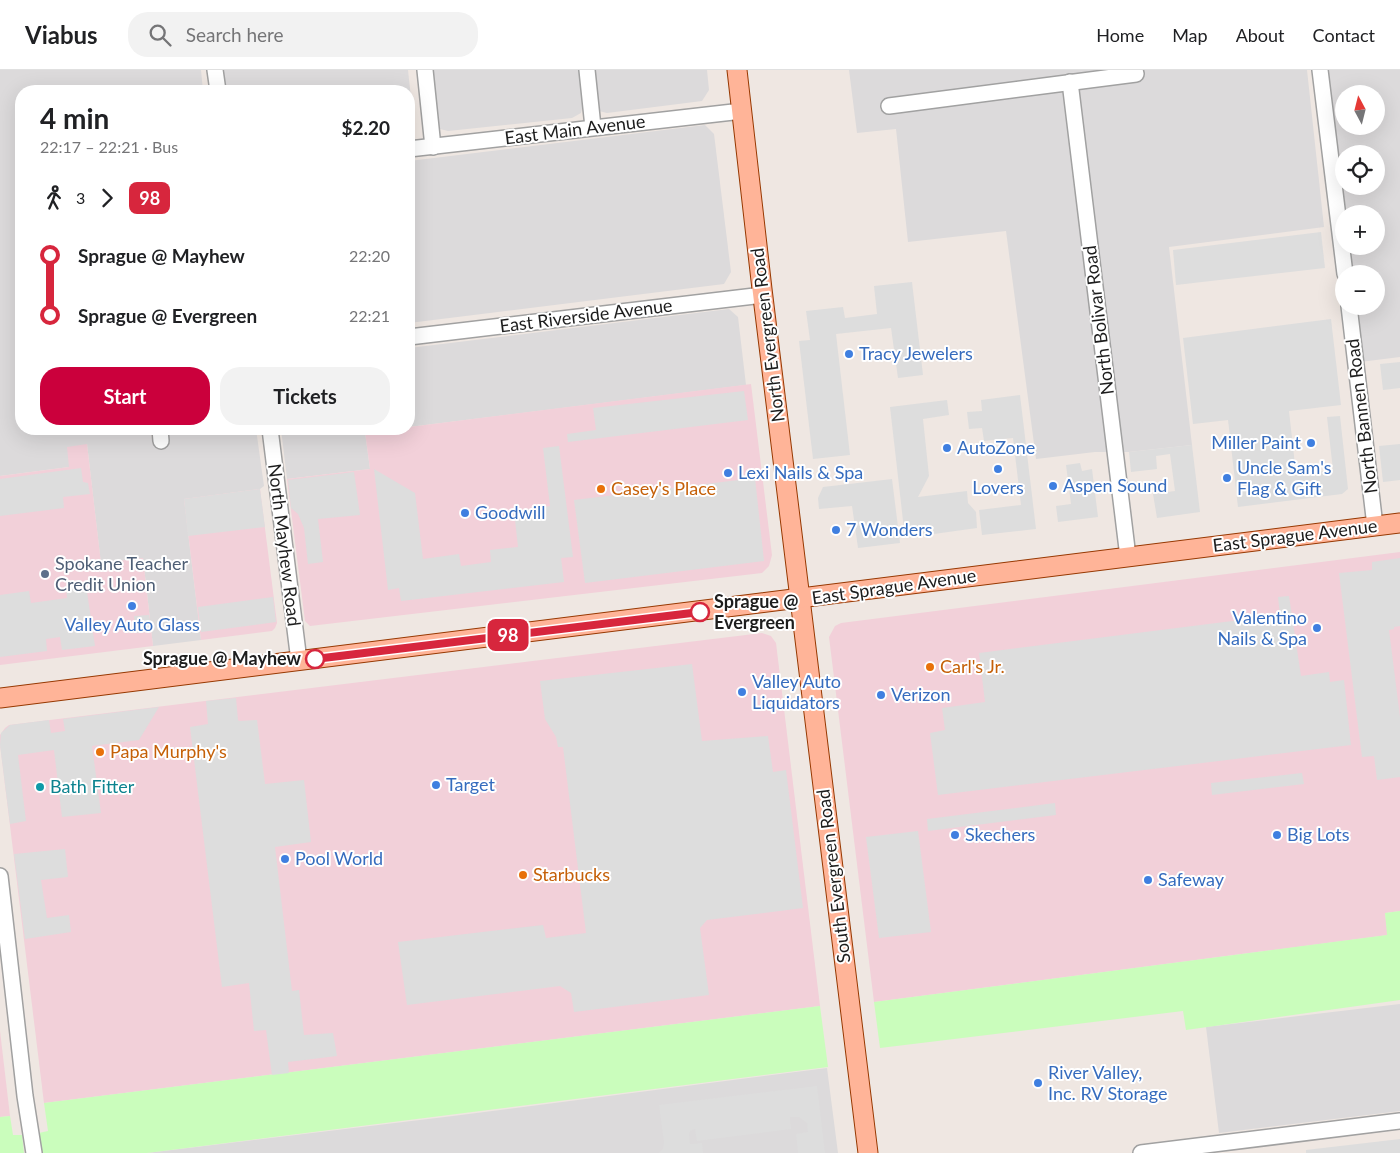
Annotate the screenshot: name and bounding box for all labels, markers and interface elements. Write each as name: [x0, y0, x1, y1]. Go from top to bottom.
search box: [128, 12, 478, 57]
text: Viabus: [25, 20, 98, 49]
icon: search: [146, 21, 174, 49]
text: Search here: [186, 23, 284, 46]
text: Home: [1096, 24, 1144, 46]
text: Map: [1172, 24, 1208, 46]
text: About: [1236, 24, 1285, 46]
text: Contact: [1313, 24, 1375, 46]
north arrow: [1335, 85, 1385, 135]
map controls: [1335, 85, 1385, 315]
text: 4 min: [40, 101, 109, 135]
street label: East Main Avenue: [503, 109, 646, 149]
text: $2.20: [341, 116, 390, 139]
text: 22:17 – 22:21 · Bus: [40, 137, 178, 156]
button: locate: [1335, 145, 1385, 195]
icon: walk: [40, 184, 68, 212]
icon: forward: [93, 184, 121, 212]
text: 98: [139, 187, 160, 209]
text: 3: [76, 188, 85, 207]
button: +: [1335, 205, 1385, 255]
text: Sprague @ Mayhew: [78, 244, 245, 267]
street label: North Bolivar Road: [1078, 244, 1118, 396]
text: 22:20: [349, 246, 390, 265]
street label: North Evergreen Road: [745, 247, 789, 423]
button: −: [1335, 265, 1385, 315]
street label: East Riverside Avenue: [498, 293, 674, 337]
text: Sprague @ Evergreen: [78, 304, 257, 327]
text: 22:21: [349, 306, 390, 325]
street label: North Bannen Road: [1341, 337, 1381, 495]
place label: Tracy Jewelers: [859, 342, 973, 364]
marker: Tracy Jewelers: [843, 348, 855, 360]
button: Start: [40, 367, 210, 425]
button: Tickets: [220, 367, 390, 425]
place label: Miller Paint: [1211, 431, 1302, 453]
place label: AutoZone: [957, 436, 1035, 458]
marker: Miller Paint: [1305, 437, 1317, 449]
marker: AutoZone: [941, 442, 953, 454]
place label: Uncle Sam's Flag & Gift: [1237, 456, 1332, 499]
place label: Lexi Nails & Spa: [738, 461, 863, 483]
street label: North Mayhew Road: [264, 462, 306, 627]
marker: Lovers: [992, 463, 1004, 475]
marker: Lexi Nails & Spa: [722, 467, 734, 479]
marker: Uncle Sam's Flag & Gift: [1221, 472, 1233, 484]
place label: Aspen Sound: [1063, 474, 1167, 496]
place label: Lovers: [972, 476, 1024, 498]
place label: Casey's Place: [611, 477, 716, 499]
marker: Aspen Sound: [1047, 480, 1059, 492]
marker: Casey's Place: [595, 483, 607, 495]
place label: Goodwill: [475, 501, 546, 523]
marker: Goodwill: [459, 507, 471, 519]
street label: East Sprague Avenue: [1211, 514, 1378, 556]
place label: 7 Wonders: [846, 518, 933, 540]
marker: 7 Wonders: [830, 524, 842, 536]
place label: Spokane Teacher Credit Union: [55, 552, 189, 595]
street label: East Sprague Avenue: [810, 564, 977, 608]
marker: Spokane Teacher Credit Union: [39, 568, 51, 580]
place label: Sprague @ Evergreen: [714, 590, 798, 633]
marker: Valley Auto Glass: [126, 600, 138, 612]
marker: Sprague @ Evergreen: [690, 602, 710, 622]
place label: Valentino Nails & Spa: [1218, 606, 1307, 649]
place label: Valley Auto Glass: [64, 613, 200, 635]
line badge: 98: [486, 619, 530, 651]
marker: Valentino Nails & Spa: [1311, 622, 1323, 634]
text: 98: [498, 624, 518, 646]
place label: Sprague @ Mayhew: [143, 647, 302, 669]
marker: Sprague @ Mayhew: [305, 649, 325, 669]
place label: Carl's Jr.: [940, 655, 1005, 677]
marker: Carl's Jr.: [924, 661, 936, 673]
place label: Valley Auto Liquidators: [752, 670, 841, 713]
place label: Verizon: [891, 683, 950, 705]
marker: Valley Auto Liquidators: [736, 686, 748, 698]
marker: Verizon: [875, 689, 887, 701]
place label: Papa Murphy's: [110, 740, 227, 762]
marker: Papa Murphy's: [94, 746, 106, 758]
place label: Target: [446, 773, 496, 795]
place label: Bath Fitter: [50, 775, 135, 797]
marker: Target: [430, 779, 442, 791]
marker: Bath Fitter: [34, 781, 46, 793]
street label: South Evergreen Road: [811, 788, 855, 964]
place label: Skechers: [965, 823, 1035, 845]
place label: Big Lots: [1287, 823, 1350, 845]
marker: Skechers: [949, 829, 961, 841]
marker: Big Lots: [1271, 829, 1283, 841]
place label: Pool World: [295, 847, 383, 869]
marker: Pool World: [279, 853, 291, 865]
place label: Starbucks: [533, 863, 610, 885]
place label: Safeway: [1158, 868, 1225, 890]
marker: Starbucks: [517, 869, 529, 881]
marker: Safeway: [1142, 874, 1154, 886]
place label: River Valley, Inc. RV Storage: [1048, 1061, 1168, 1104]
marker: River Valley, Inc. RV Storage: [1032, 1077, 1044, 1089]

